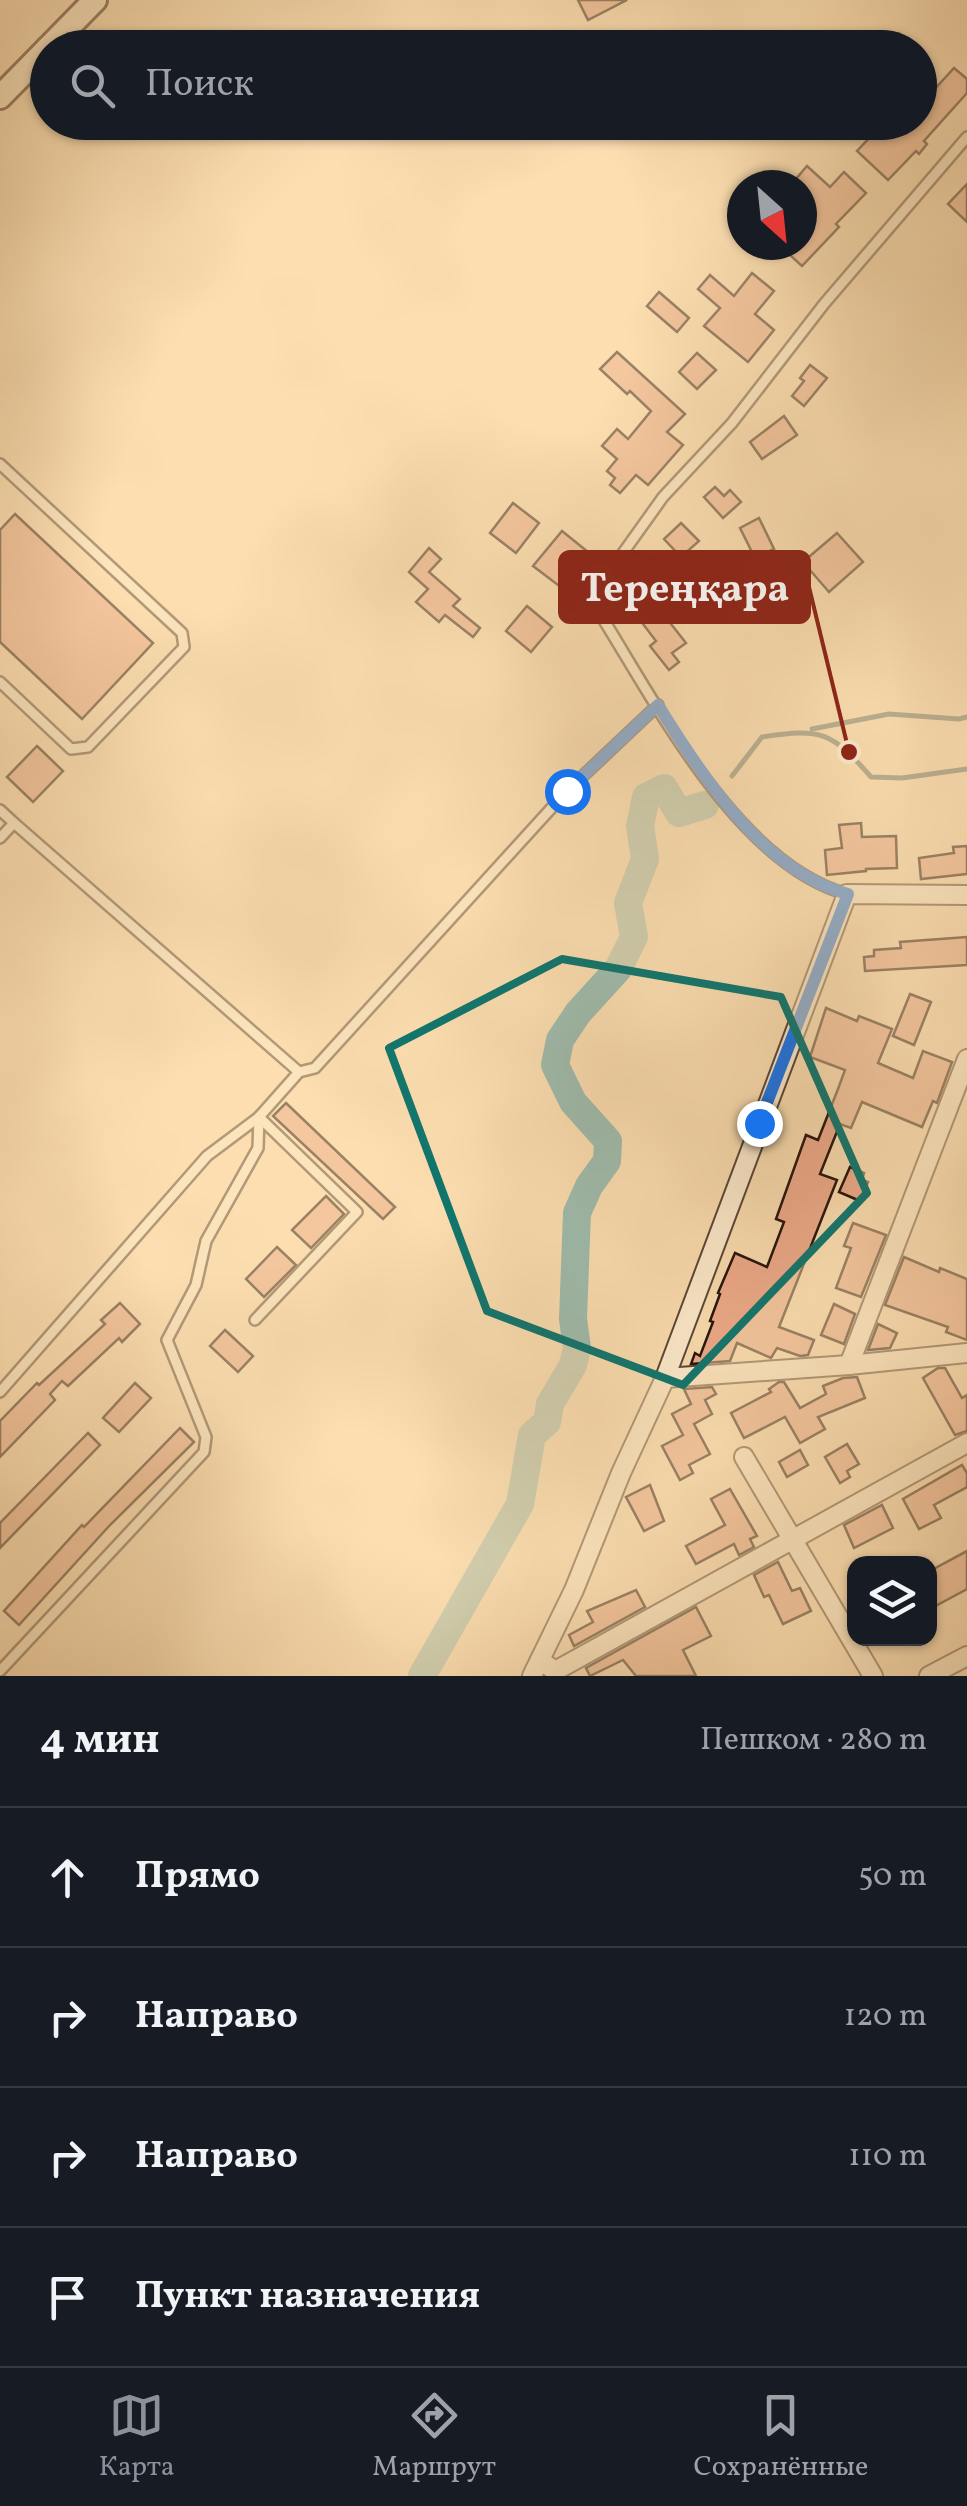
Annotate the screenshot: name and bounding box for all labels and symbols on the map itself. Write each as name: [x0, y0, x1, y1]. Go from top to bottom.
north arrow: [727, 170, 817, 260]
callout: Тереңқара: [560, 552, 809, 622]
text: Тереңқара: [581, 563, 789, 619]
route start: [545, 769, 591, 815]
route end: [737, 1101, 783, 1147]

